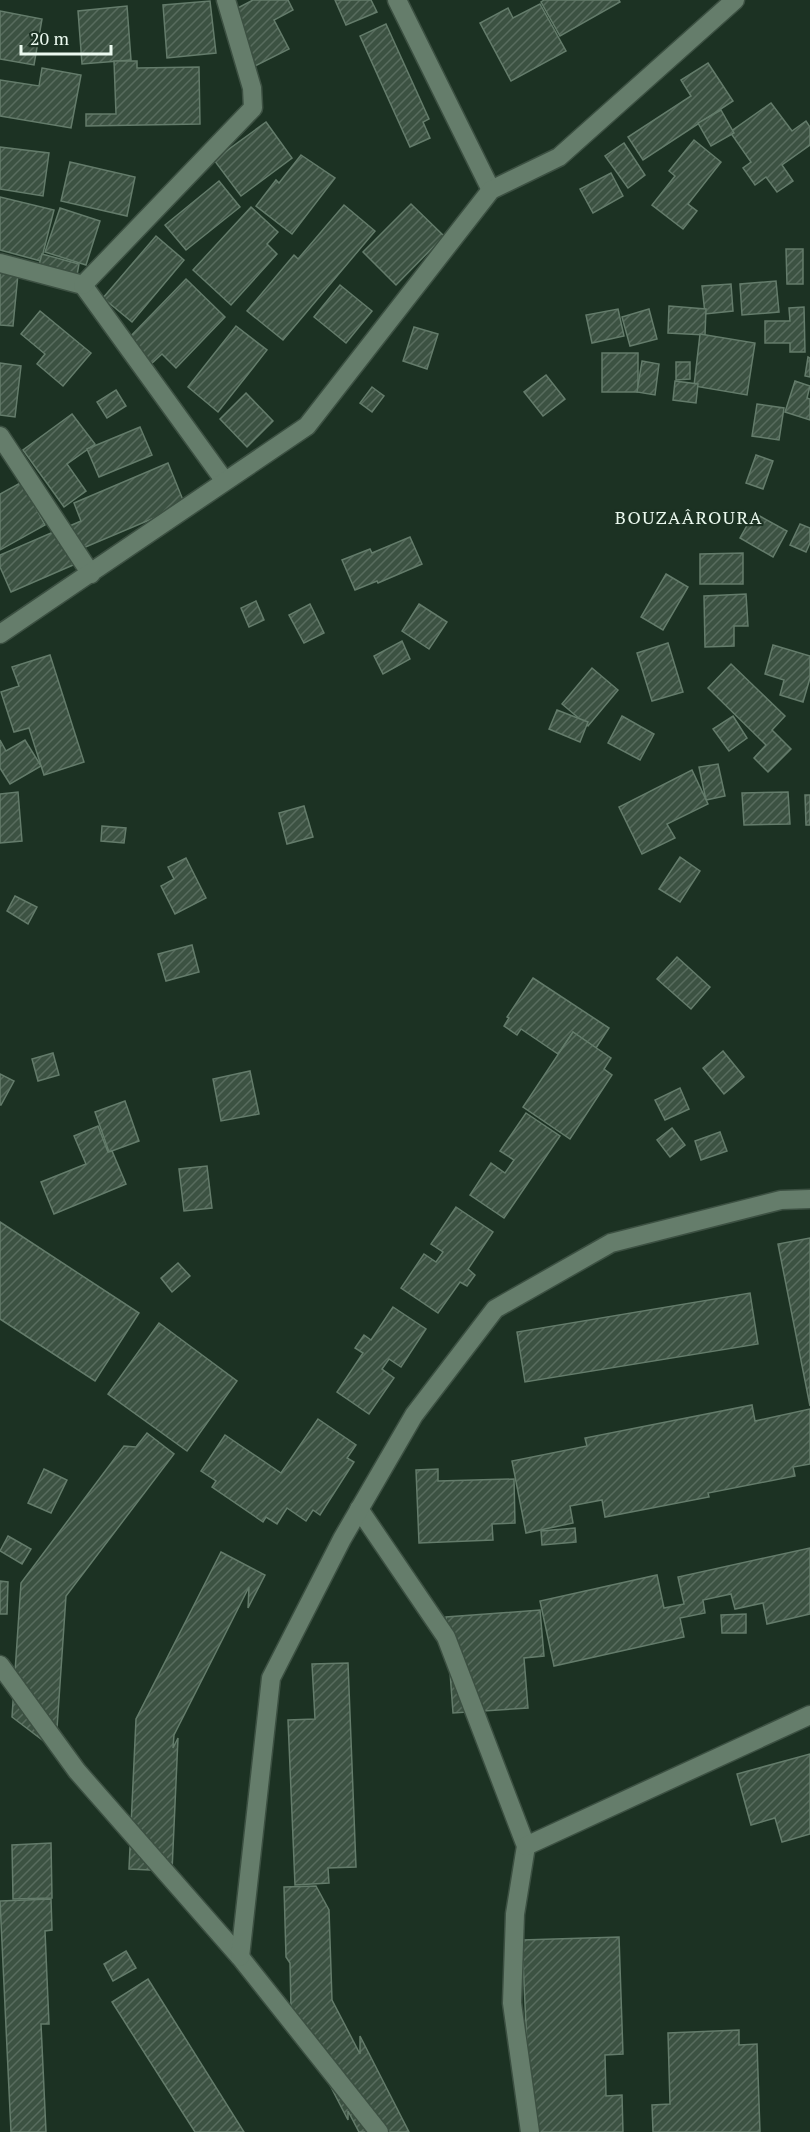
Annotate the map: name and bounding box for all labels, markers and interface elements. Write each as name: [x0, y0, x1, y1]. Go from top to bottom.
scale bar: [21, 18, 111, 56]
text: 20 m: [30, 26, 70, 50]
district label: BOUZAÂROURA: [615, 505, 763, 529]

